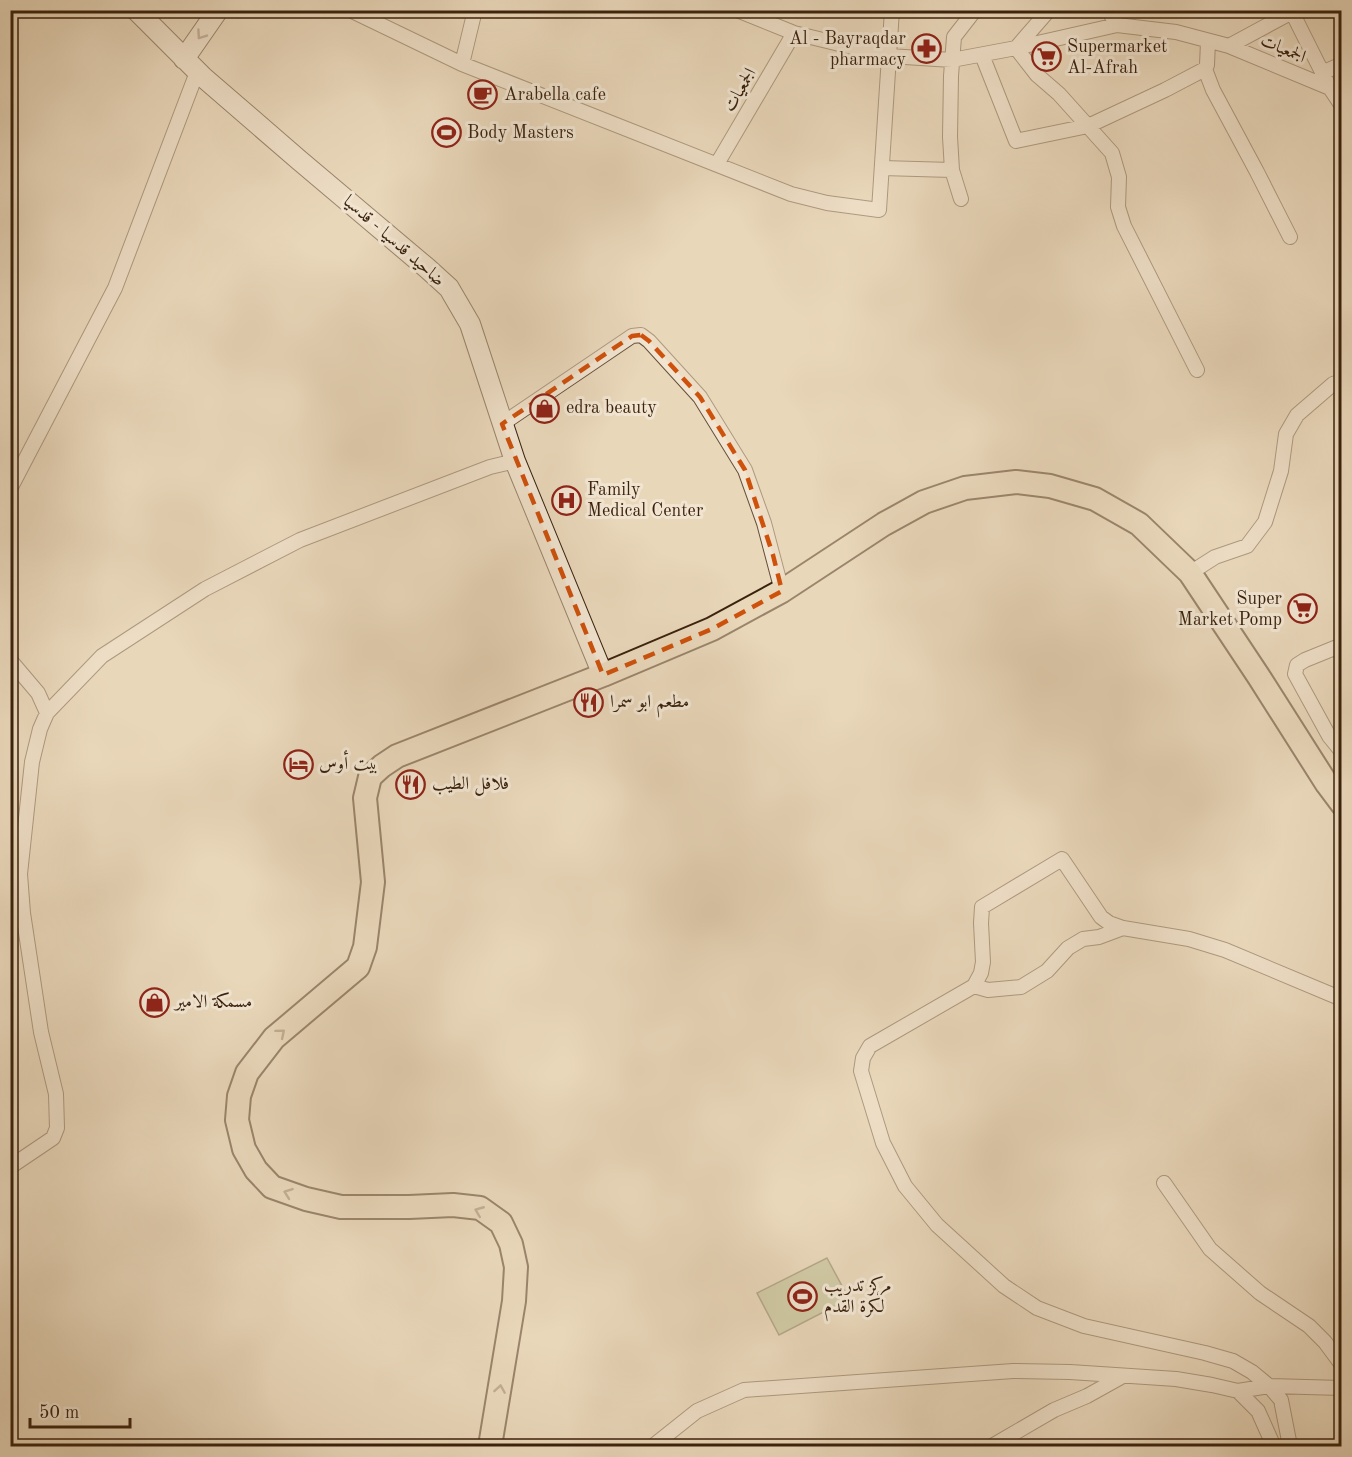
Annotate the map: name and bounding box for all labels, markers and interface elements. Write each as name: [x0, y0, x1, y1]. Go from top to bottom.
one-way arrow: [197, 28, 208, 39]
place label: Al - Bayraqdar pharmacy: [789, 30, 907, 69]
street label: الجمعيات: [1258, 31, 1308, 67]
pharmacy icon: Al - Bayraqdar pharmacy: [911, 33, 943, 65]
place label: Supermarket Al-Afrah: [1067, 38, 1167, 77]
supermarket icon: Supermarket Al-Afrah: [1030, 41, 1062, 73]
street label: الجمعيات: [720, 65, 760, 115]
cafe icon: Arabella cafe: [467, 79, 499, 111]
place label: Arabella cafe: [504, 86, 606, 104]
sports icon: Body Masters: [430, 117, 462, 149]
place label: Body Masters: [467, 124, 574, 142]
street label: ضاحيد قدسيا - قدسيا: [340, 192, 448, 290]
shop icon: edra beauty: [529, 392, 561, 424]
place label: edra beauty: [566, 399, 657, 417]
place label: Family Medical Center: [587, 481, 704, 520]
hospital icon: Family Medical Center: [550, 484, 582, 516]
place label: Super Market Pomp: [1178, 590, 1283, 629]
supermarket icon: Super Market Pomp: [1287, 593, 1319, 625]
restaurant icon: مطعم ابو سمرا: [573, 686, 605, 718]
place label: مطعم ابو سمرا: [610, 693, 689, 718]
hotel icon: بيت أوس: [282, 748, 314, 780]
place label: بيت أوس: [319, 750, 378, 774]
restaurant icon: فلافل الطيب: [395, 768, 427, 800]
place label: فلافل الطيب: [432, 775, 509, 796]
shop icon: مسمكة الامير: [138, 986, 170, 1018]
place label: مسمكة الامير: [173, 992, 252, 1012]
one-way arrow: [274, 1029, 285, 1040]
one-way arrow: [283, 1187, 293, 1200]
one-way arrow: [475, 1205, 485, 1218]
place label: مركز تدريب لكرة القدم: [824, 1275, 892, 1322]
sports icon: مركز تدريب لكرة القدم: [787, 1280, 819, 1312]
one-way arrow: [493, 1384, 505, 1393]
scale bar: [30, 1391, 130, 1429]
text: 50 m: [39, 1404, 79, 1422]

